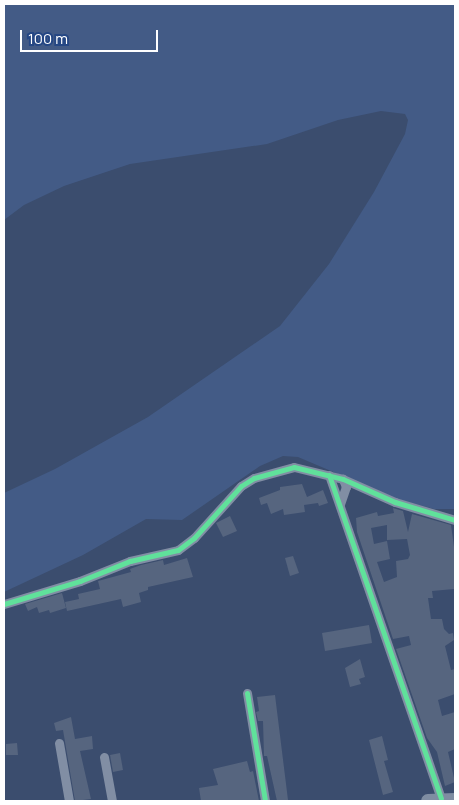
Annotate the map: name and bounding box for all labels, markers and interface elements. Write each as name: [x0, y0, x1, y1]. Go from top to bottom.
scale bar: [22, 20, 160, 52]
text: 100 m: [28, 28, 68, 49]

